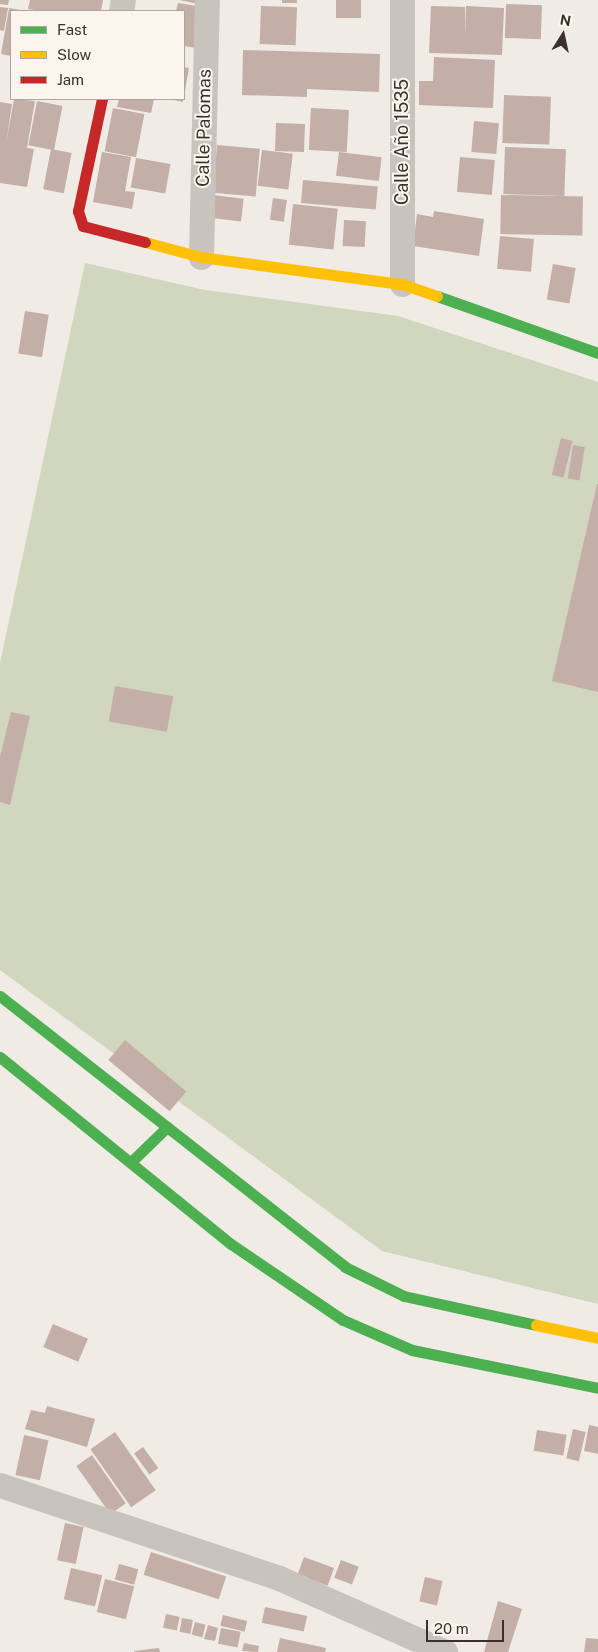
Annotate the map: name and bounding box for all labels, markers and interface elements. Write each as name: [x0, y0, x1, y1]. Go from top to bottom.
legend: [10, 10, 185, 100]
north arrow: [538, 10, 588, 60]
text: N: [559, 11, 572, 29]
text: Fast: [57, 21, 87, 38]
text: Slow: [57, 46, 91, 63]
street label: Calle Palomas: [192, 69, 216, 187]
text: Jam: [57, 71, 84, 88]
street label: Calle Año 1535: [391, 79, 413, 205]
scale bar: [428, 1610, 506, 1642]
text: 20 m: [434, 1620, 469, 1637]

